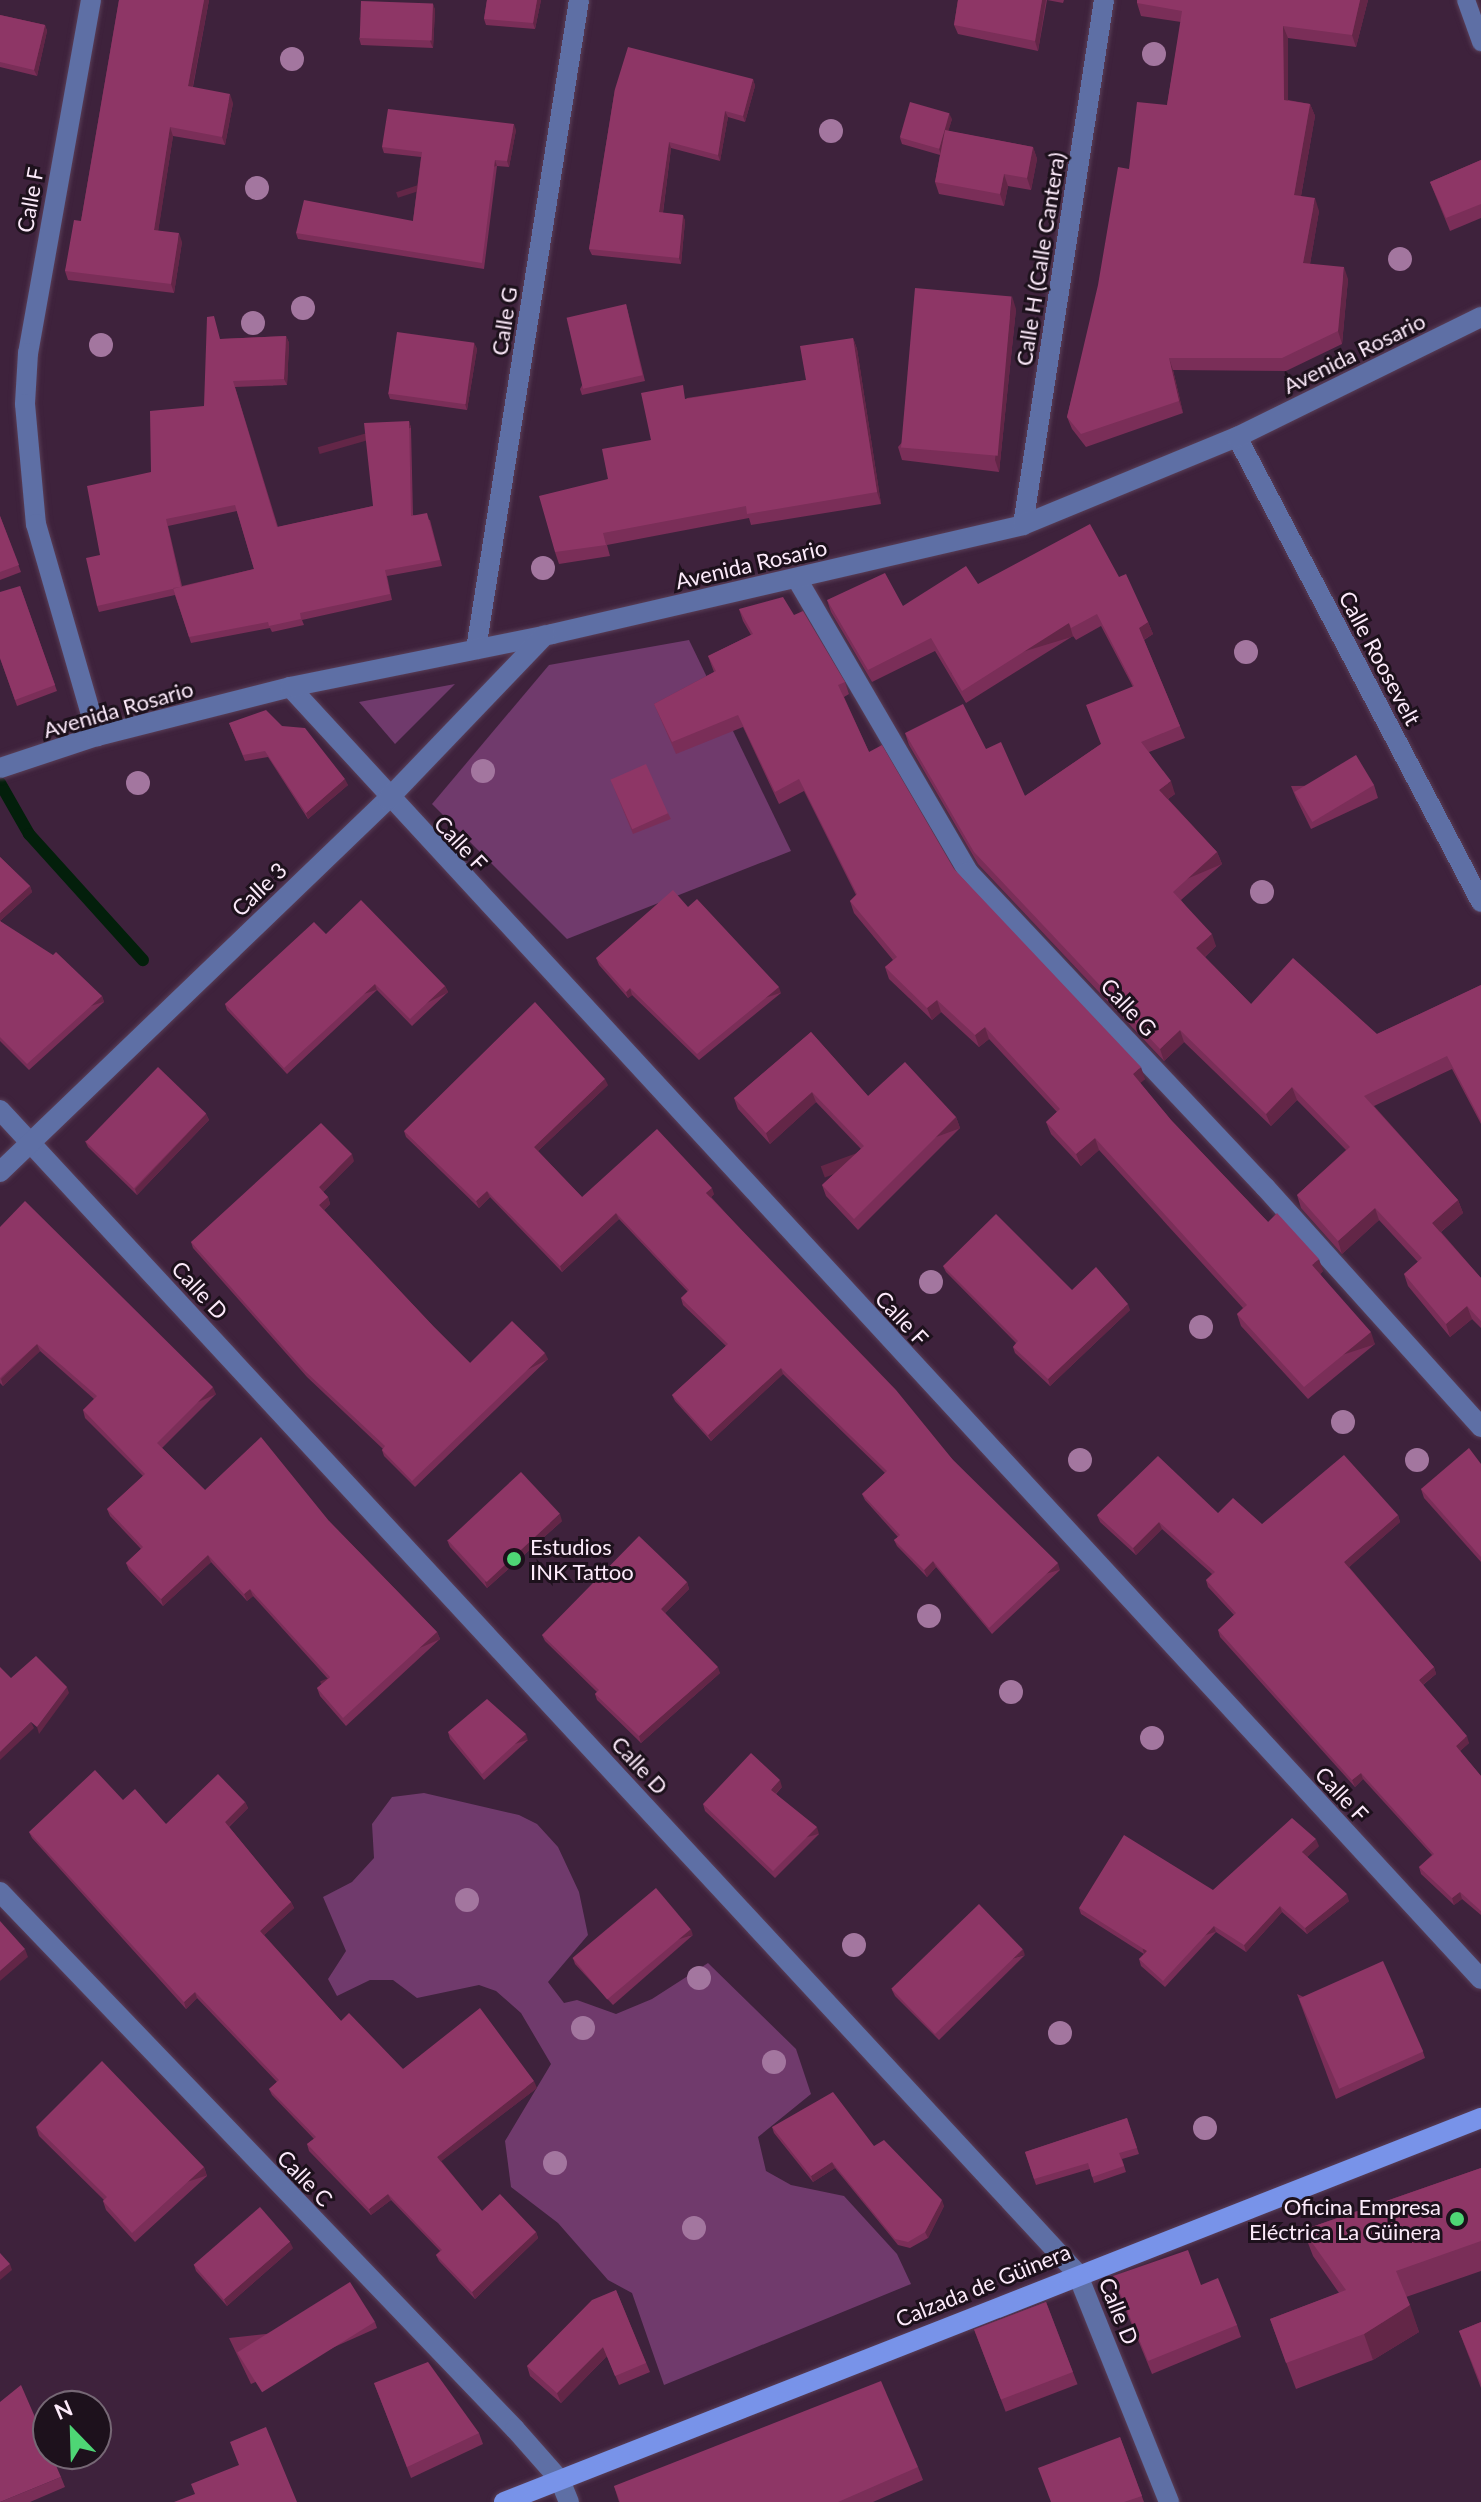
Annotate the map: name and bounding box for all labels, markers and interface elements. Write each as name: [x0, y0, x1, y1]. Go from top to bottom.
street label: Calle H (Calle Cantera): [1010, 150, 1070, 368]
street label: Calle F: [11, 165, 49, 235]
street label: Calle G: [486, 285, 522, 357]
street label: Avenida Rosario: [1279, 307, 1429, 399]
street label: Avenida Rosario: [673, 534, 829, 594]
street label: Calle Roosevelt: [1334, 587, 1426, 729]
street label: Avenida Rosario: [40, 675, 196, 743]
street label: Calle F: [429, 810, 493, 876]
street label: Calle 3: [226, 857, 292, 921]
street label: Calle G: [1096, 973, 1162, 1041]
street label: Calle D: [166, 1255, 234, 1325]
street label: Calle F: [870, 1285, 934, 1351]
place label: Estudios INK Tattoo: [530, 1533, 634, 1584]
marker: Estudios INK Tattoo: [505, 1550, 523, 1568]
street label: Calle D: [606, 1730, 674, 1800]
street label: Calle F: [1310, 1761, 1374, 1827]
street label: Calle C: [272, 2144, 338, 2212]
place label: Oficina Empresa Eléctrica La Güinera: [1249, 2193, 1441, 2244]
marker: Oficina Empresa Eléctrica La Güinera: [1448, 2210, 1466, 2228]
street label: Calzada de Güinera: [892, 2238, 1074, 2332]
street label: Calle D: [1094, 2274, 1144, 2348]
north arrow: [32, 2390, 112, 2470]
text: N: [50, 2394, 76, 2425]

